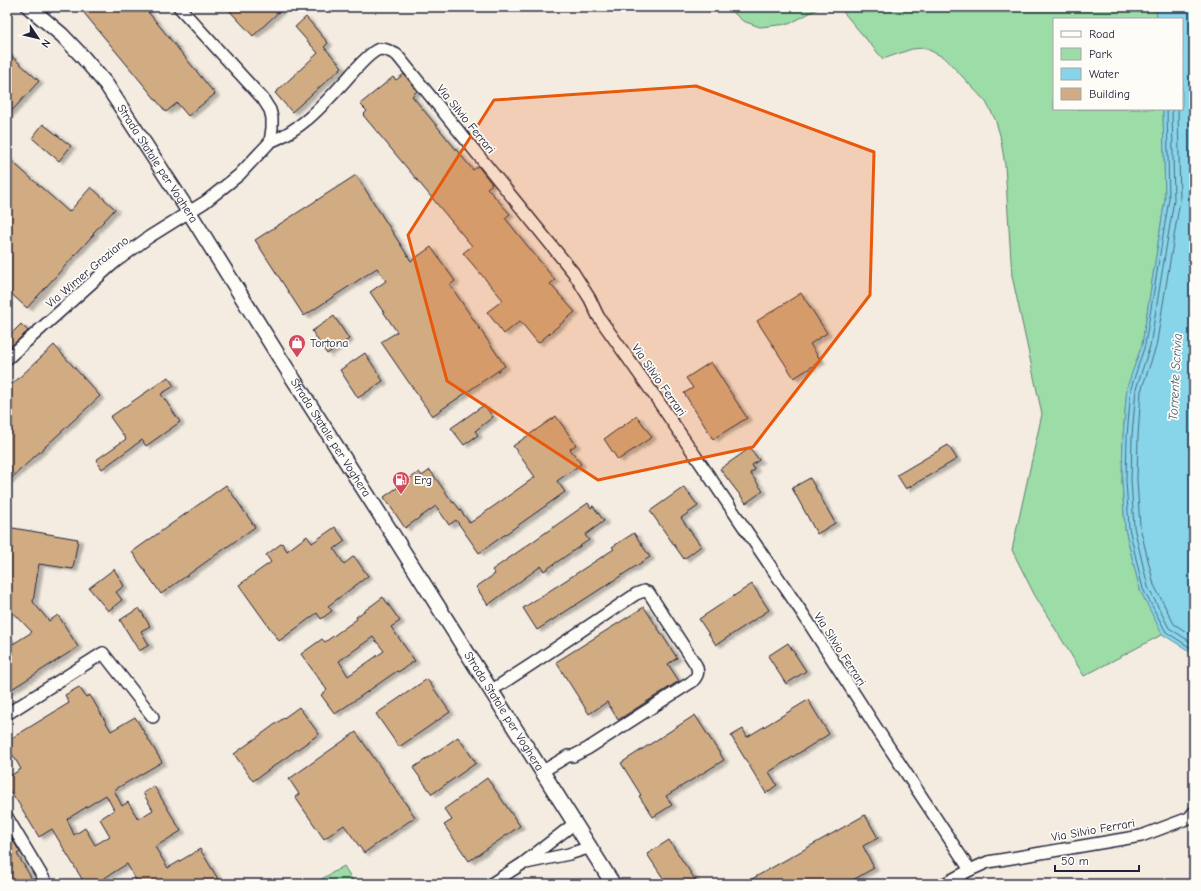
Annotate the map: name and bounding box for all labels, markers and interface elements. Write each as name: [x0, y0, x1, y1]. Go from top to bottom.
north arrow: [18, 18, 58, 58]
legend: [1053, 18, 1183, 110]
text: Road: [1089, 27, 1115, 41]
text: N: [38, 37, 53, 50]
text: Park: [1089, 47, 1112, 61]
text: Water: [1089, 67, 1119, 81]
street label: Via Silvio Ferrari: [434, 82, 498, 156]
text: Building: [1089, 87, 1130, 101]
street label: Strada Statale per Voghera: [114, 102, 201, 225]
street label: Via Wimer Graziano: [43, 233, 131, 311]
shop icon: Tortona: [287, 333, 307, 358]
water label: Torrente Scrivia: [1165, 333, 1185, 421]
place label: Tortona: [310, 336, 349, 350]
street label: Via Silvio Ferrari: [629, 341, 689, 419]
street label: Strada Statale per Voghera: [288, 375, 374, 499]
fuel station icon: Erg: [391, 470, 411, 495]
place label: Erg: [414, 473, 432, 487]
street label: Via Silvio Ferrari: [811, 610, 869, 688]
street label: Strada Statale per Voghera: [461, 649, 547, 773]
street label: Via Silvio Ferrari: [1050, 816, 1136, 844]
scale bar: [1055, 847, 1139, 873]
text: 50 m: [1061, 854, 1089, 868]

